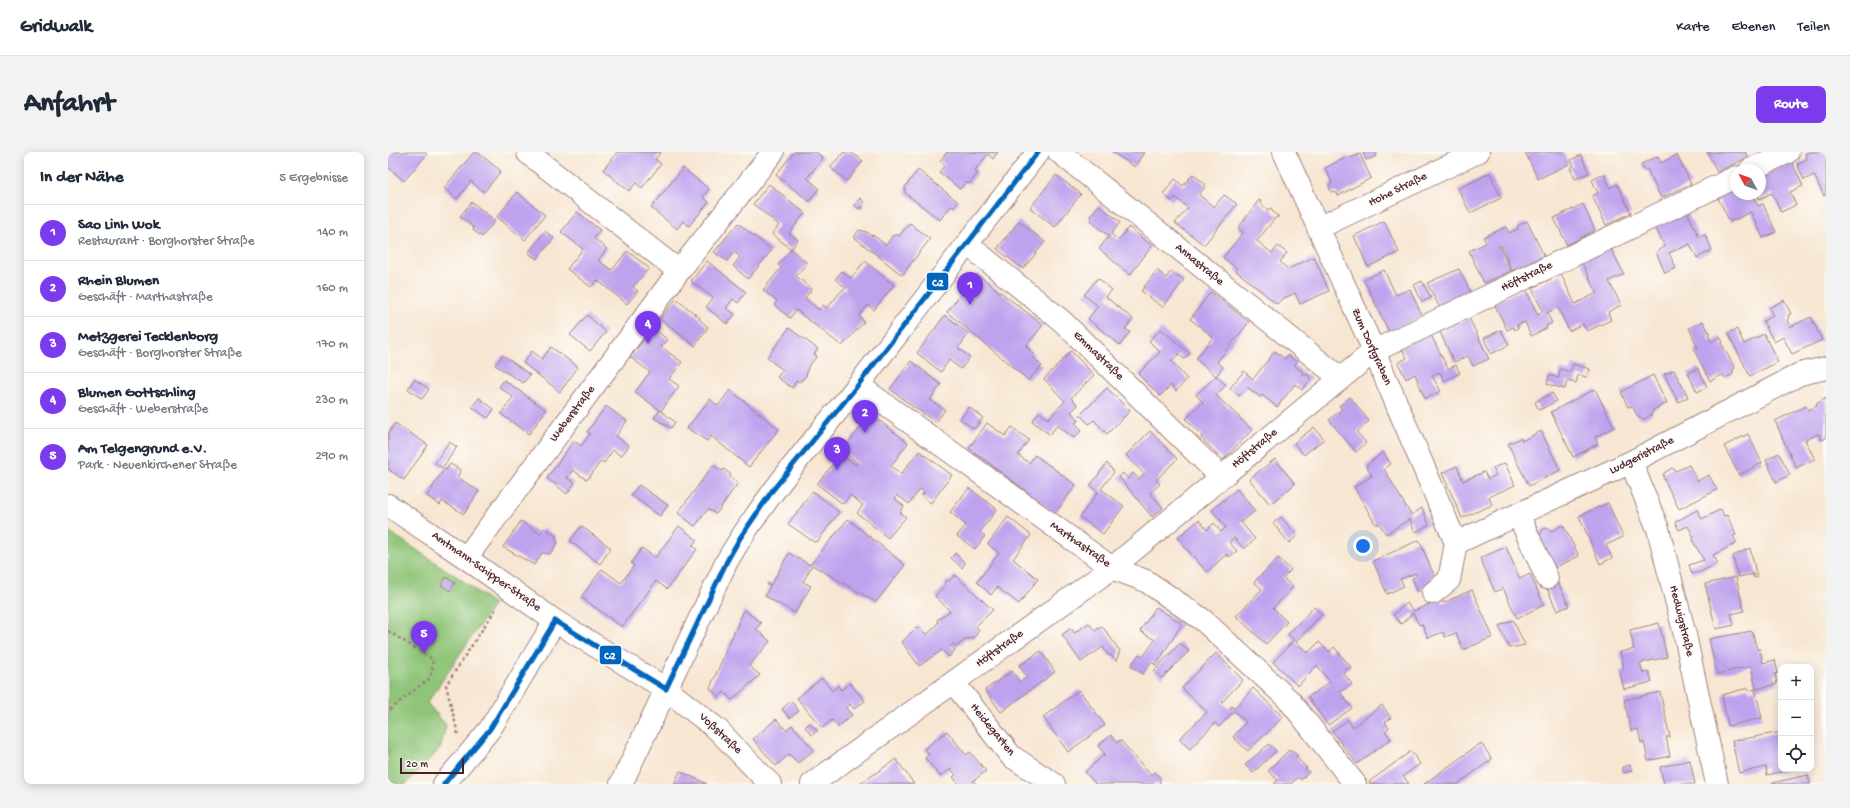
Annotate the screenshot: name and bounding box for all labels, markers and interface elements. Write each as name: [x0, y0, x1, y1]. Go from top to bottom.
text: Gridwalk: [20, 16, 92, 39]
text: Karte: [1676, 19, 1710, 36]
text: Ebenen: [1732, 19, 1775, 36]
text: Teilen: [1797, 19, 1830, 36]
button: Route: [1756, 86, 1826, 123]
text: Anfahrt: [24, 88, 114, 121]
north arrow: [1730, 164, 1766, 200]
text: In der Nähe: [40, 168, 123, 188]
street label: Hohe Straße: [1366, 169, 1430, 210]
text: 5 Ergebnisse: [279, 171, 348, 186]
text: Sao Linh Wok: [78, 216, 159, 234]
text: 1: [50, 225, 56, 240]
text: 140 m: [317, 225, 348, 240]
text: Restaurant · Borghorster Straße: [78, 234, 254, 249]
street label: Annastraße: [1172, 241, 1227, 289]
street label: Höftstraße: [1499, 258, 1556, 295]
text: Rhein Blumen: [78, 272, 159, 290]
line badge: C2: [926, 272, 949, 291]
pin: 1: [957, 272, 983, 305]
text: C2: [931, 278, 944, 290]
text: 2: [50, 281, 56, 296]
text: 160 m: [316, 281, 348, 296]
text: Geschäft · Marthastraße: [78, 290, 213, 305]
street label: Zum Dorfgraben: [1348, 306, 1394, 388]
pin: 4: [635, 311, 661, 344]
text: Metzgerei Tecklenborg: [78, 328, 218, 346]
street label: Emmastraße: [1070, 328, 1127, 384]
text: 3: [50, 337, 56, 352]
text: 170 m: [316, 337, 348, 352]
text: Geschäft · Borghorster Straße: [78, 346, 242, 361]
street label: Weberstraße: [547, 382, 599, 445]
text: Blumen Gottschling: [78, 384, 195, 402]
text: 4: [50, 393, 56, 408]
text: 230 m: [315, 393, 348, 408]
pin: 2: [852, 400, 878, 433]
text: Geschäft · Weberstraße: [78, 402, 208, 417]
street label: Höftstraße: [1229, 425, 1281, 472]
street label: Ludgeristraße: [1607, 433, 1677, 478]
pin: 3: [824, 437, 850, 470]
text: Am Telgengrund e.V.: [78, 440, 207, 458]
text: 5: [50, 449, 56, 464]
text: 290 m: [315, 449, 348, 464]
text: Park · Neuenkirchener Straße: [78, 458, 237, 473]
street label: Marthastraße: [1047, 519, 1114, 572]
street label: Amtmann-Schipper-Straße: [429, 529, 544, 616]
your location: [1353, 536, 1373, 556]
street label: Hedwigstraße: [1665, 584, 1697, 659]
pin: 5: [411, 621, 437, 654]
street label: Höftstraße: [973, 627, 1027, 671]
line badge: C2: [599, 645, 622, 665]
text: C2: [603, 651, 616, 663]
map controls: [1778, 664, 1814, 772]
button: +: [1778, 664, 1814, 700]
button: −: [1778, 700, 1814, 736]
street label: Heidegarten: [967, 701, 1018, 759]
street label: Voßstraße: [695, 710, 745, 758]
button: locate: [1778, 736, 1814, 772]
scale bar: [400, 756, 464, 775]
text: 20 m: [406, 759, 428, 771]

